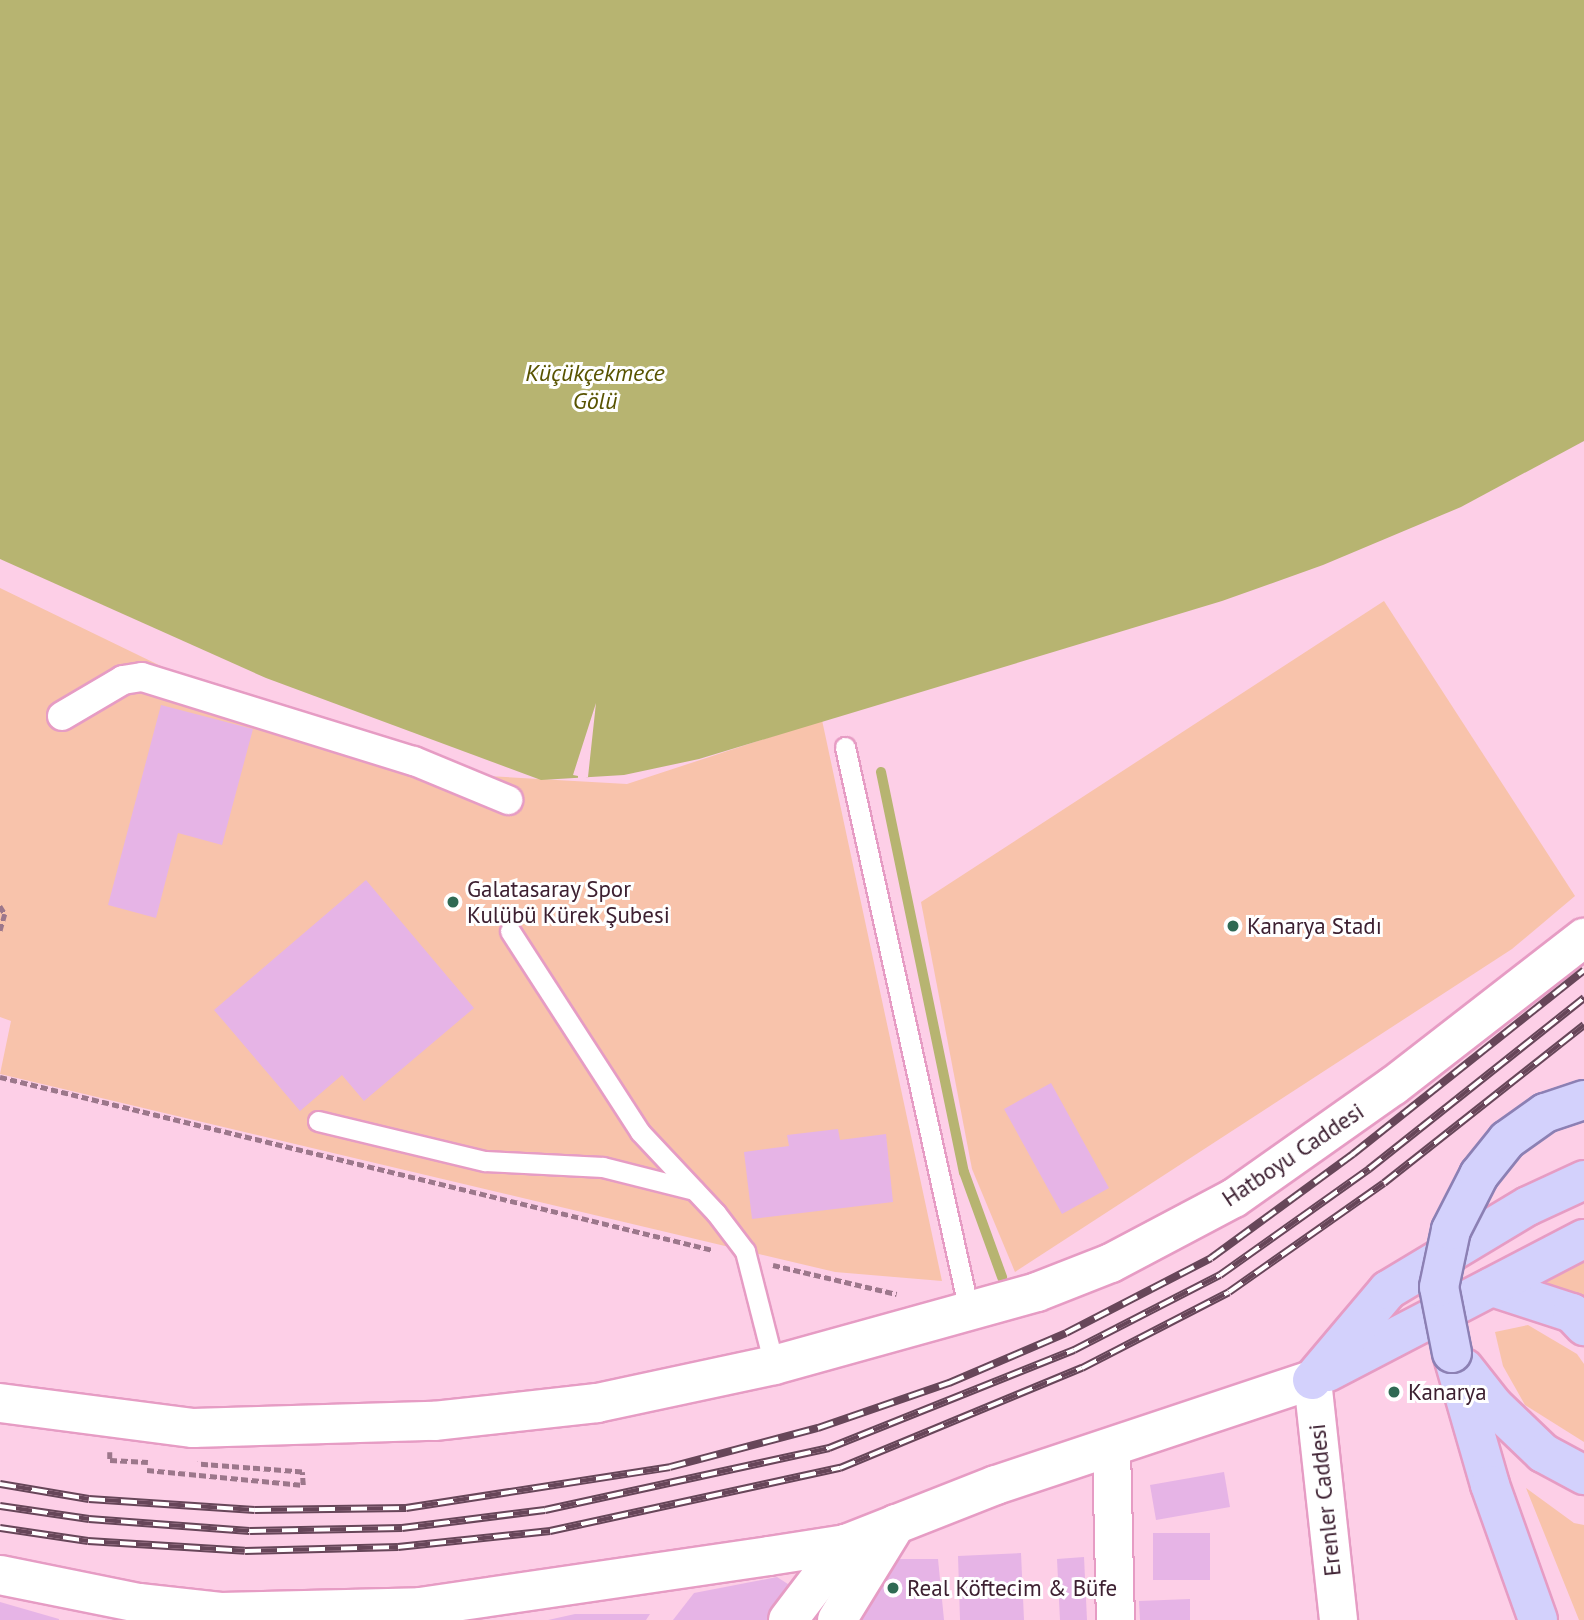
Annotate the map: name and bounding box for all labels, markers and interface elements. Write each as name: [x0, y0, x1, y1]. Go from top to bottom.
water label: Küçükçekmece Gölü: [525, 359, 665, 415]
place label: Galatasaray Spor Kulübü Kürek Şubesi: [467, 875, 671, 929]
marker: Galatasaray Spor Kulübü Kürek Şubesi: [445, 894, 461, 910]
place label: Kanarya Stadı: [1247, 912, 1382, 940]
marker: Kanarya Stadı: [1225, 918, 1241, 934]
street label: Hatboyu Caddesi: [1217, 1097, 1369, 1213]
place label: Kanarya: [1408, 1378, 1487, 1406]
marker: Kanarya: [1386, 1384, 1402, 1400]
street label: Erenler Caddesi: [1303, 1422, 1347, 1578]
place label: Real Köftecim & Büfe: [907, 1574, 1117, 1602]
marker: Real Köftecim & Büfe: [885, 1580, 901, 1596]

